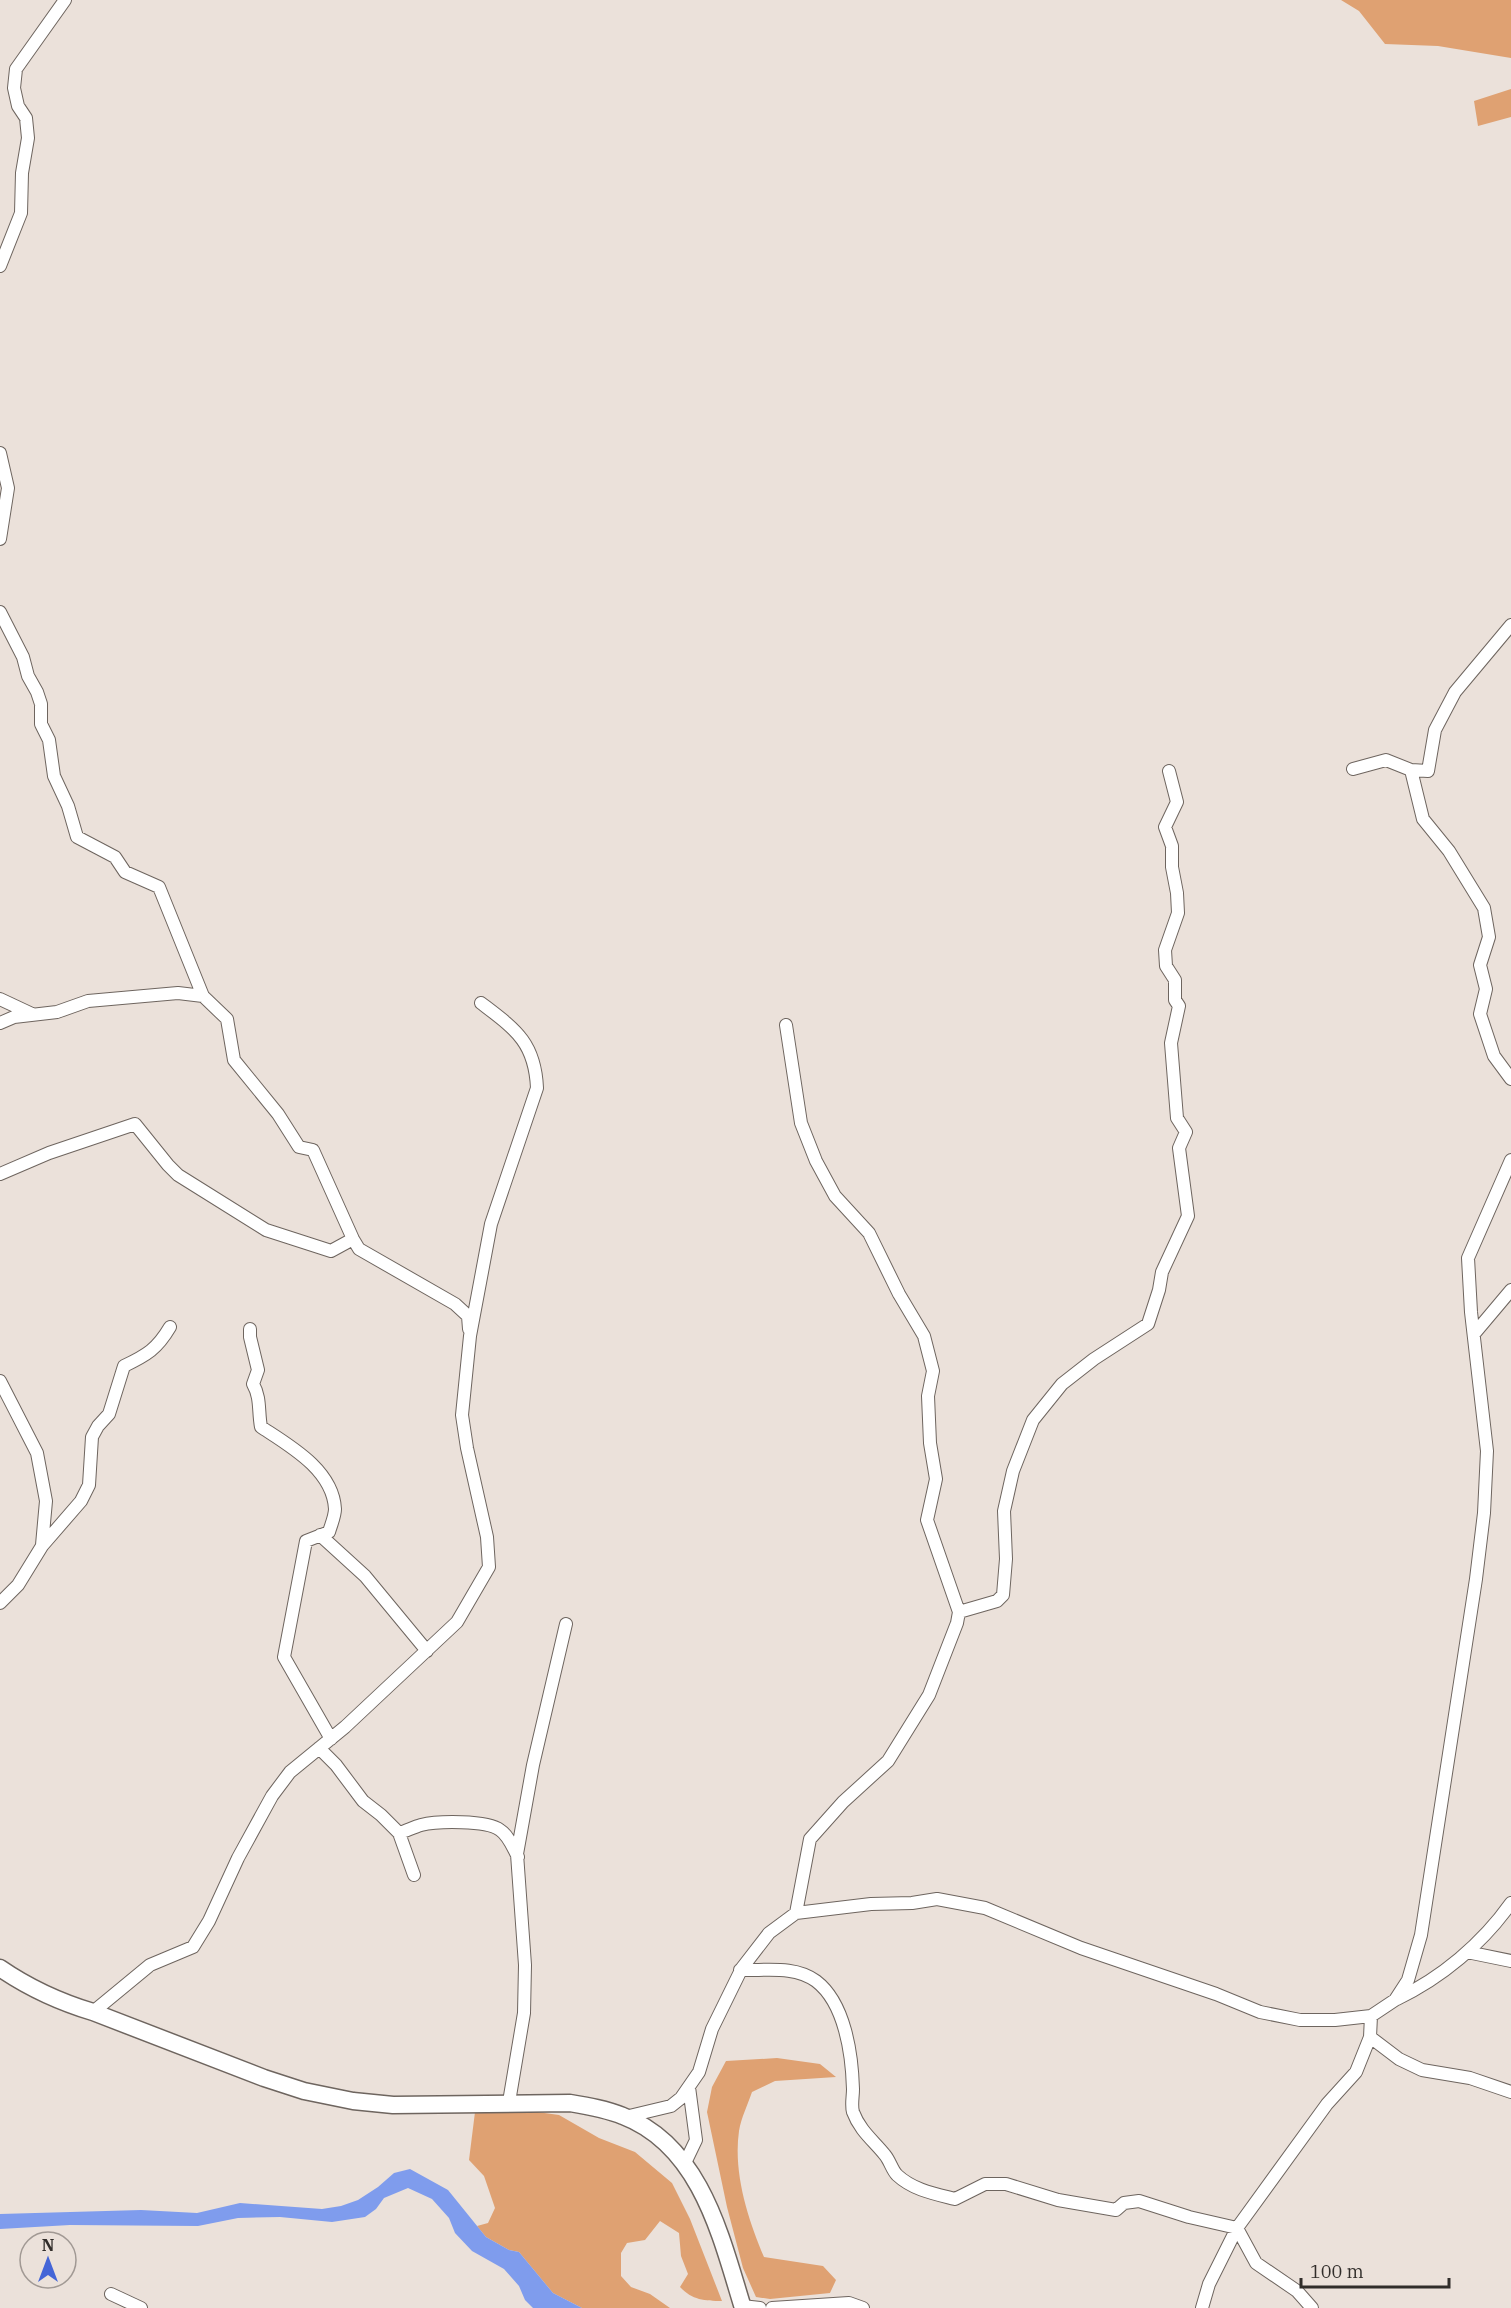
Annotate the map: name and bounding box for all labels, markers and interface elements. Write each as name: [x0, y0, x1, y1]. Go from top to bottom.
north arrow: [18, 2230, 78, 2290]
text: N: [42, 2235, 54, 2255]
scale bar: [1301, 2251, 1450, 2289]
text: 100 m: [1310, 2260, 1364, 2283]

